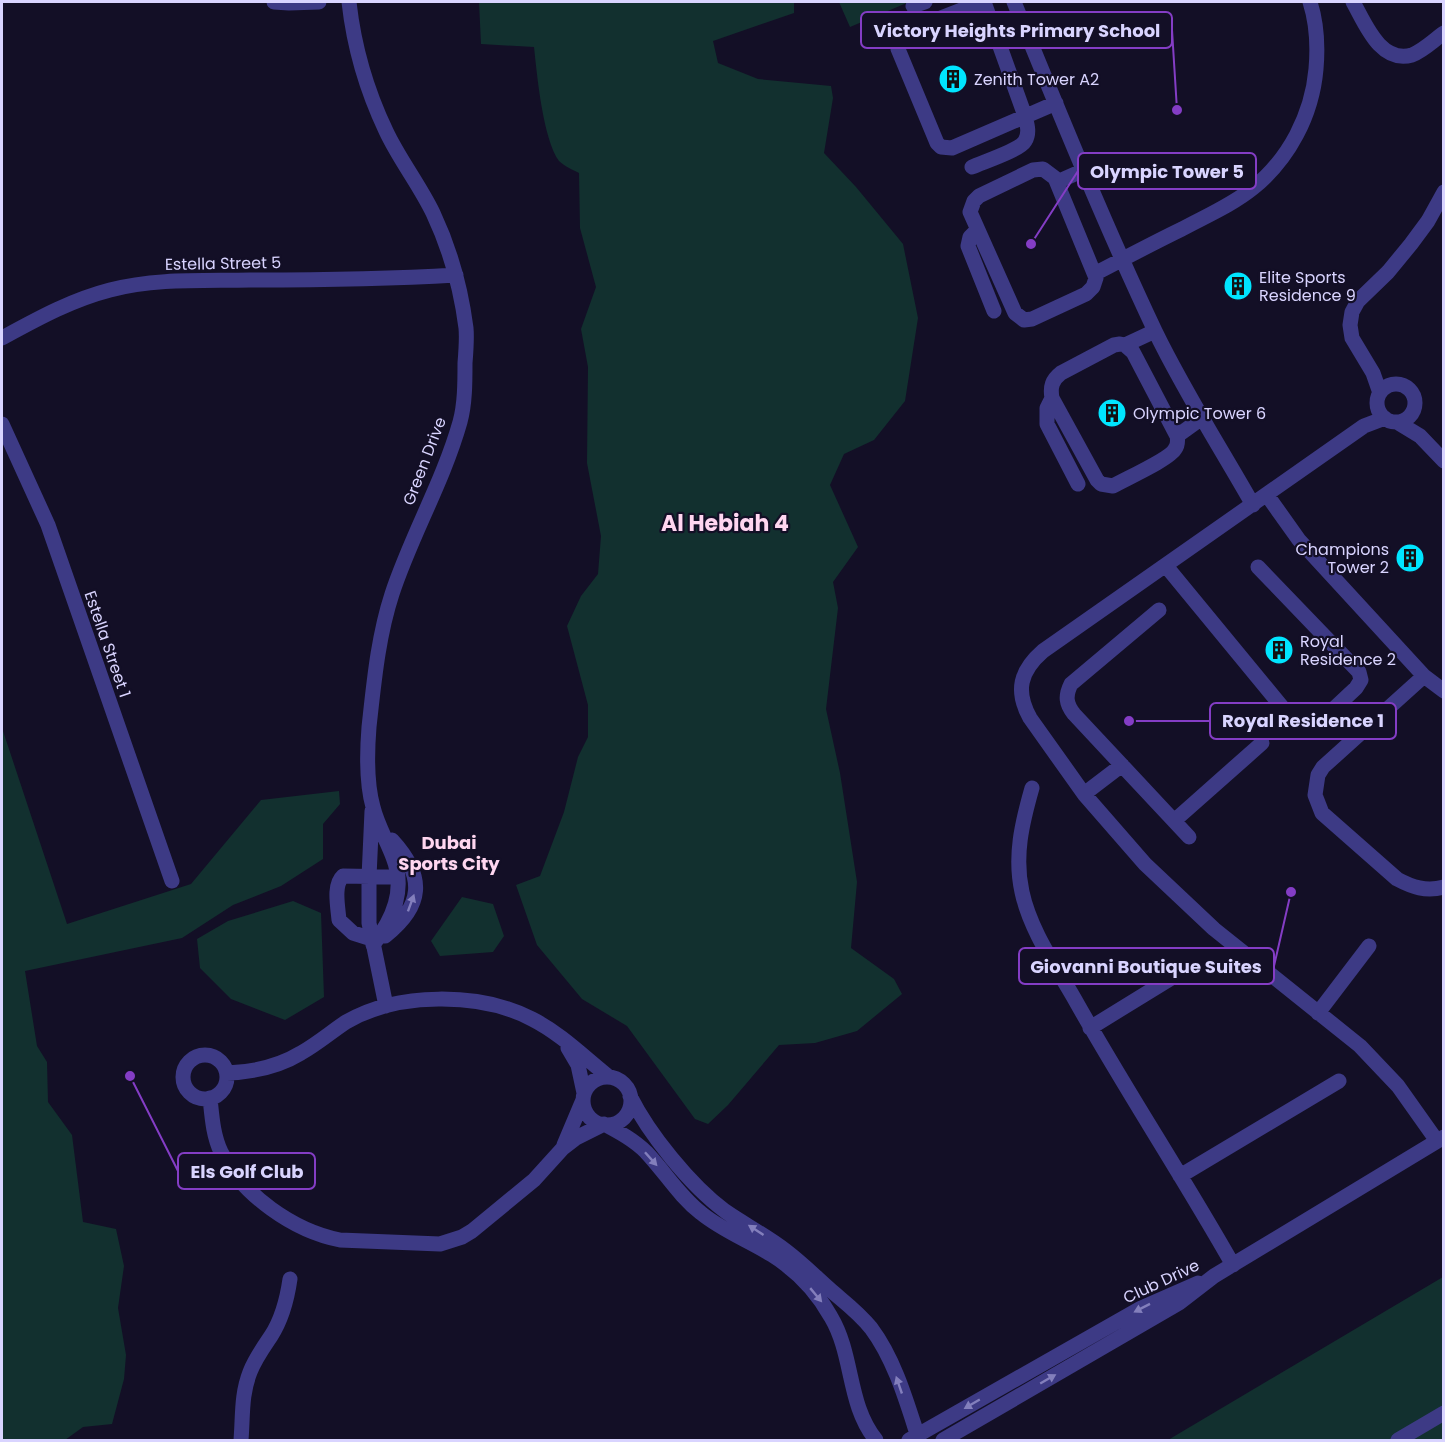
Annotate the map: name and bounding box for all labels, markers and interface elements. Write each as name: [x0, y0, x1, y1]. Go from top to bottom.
callout: Victory Heights Primary School: [861, 12, 1172, 48]
text: Victory Heights Primary School: [874, 18, 1160, 43]
building icon: Zenith Tower A2: [937, 63, 969, 95]
place label: Zenith Tower A2: [974, 68, 1099, 91]
callout: Olympic Tower 5: [1078, 153, 1256, 189]
text: Olympic Tower 5: [1090, 159, 1244, 184]
street label: Estella Street 5: [165, 251, 281, 276]
place label: Elite Sports Residence 9: [1259, 266, 1356, 307]
building icon: Elite Sports Residence 9: [1222, 270, 1254, 302]
building icon: Olympic Tower 6: [1096, 397, 1128, 429]
place label: Olympic Tower 6: [1133, 402, 1266, 425]
street label: Green Drive: [397, 414, 452, 509]
district label: Al Hebiah 4: [661, 508, 789, 539]
place label: Champions Tower 2: [1296, 538, 1389, 579]
building icon: Champions Tower 2: [1394, 542, 1426, 574]
street label: Estella Street 1: [79, 588, 137, 701]
place label: Royal Residence 2: [1300, 630, 1396, 671]
building icon: Royal Residence 2: [1263, 634, 1295, 666]
callout: Royal Residence 1: [1210, 703, 1396, 739]
text: Royal Residence 1: [1222, 708, 1384, 733]
district label: Dubai Sports City: [398, 830, 500, 876]
one-way arrow: [407, 894, 417, 912]
callout: Giovanni Boutique Suites: [1019, 948, 1274, 984]
text: Giovanni Boutique Suites: [1030, 954, 1262, 979]
one-way arrow: [644, 1151, 658, 1166]
callout: Els Golf Club: [178, 1153, 315, 1189]
text: Els Golf Club: [190, 1159, 304, 1184]
one-way arrow: [748, 1225, 764, 1236]
street label: Club Drive: [1119, 1254, 1203, 1309]
one-way arrow: [809, 1287, 822, 1303]
one-way arrow: [1133, 1303, 1150, 1313]
one-way arrow: [1040, 1374, 1057, 1384]
one-way arrow: [894, 1376, 904, 1394]
one-way arrow: [964, 1398, 980, 1409]

